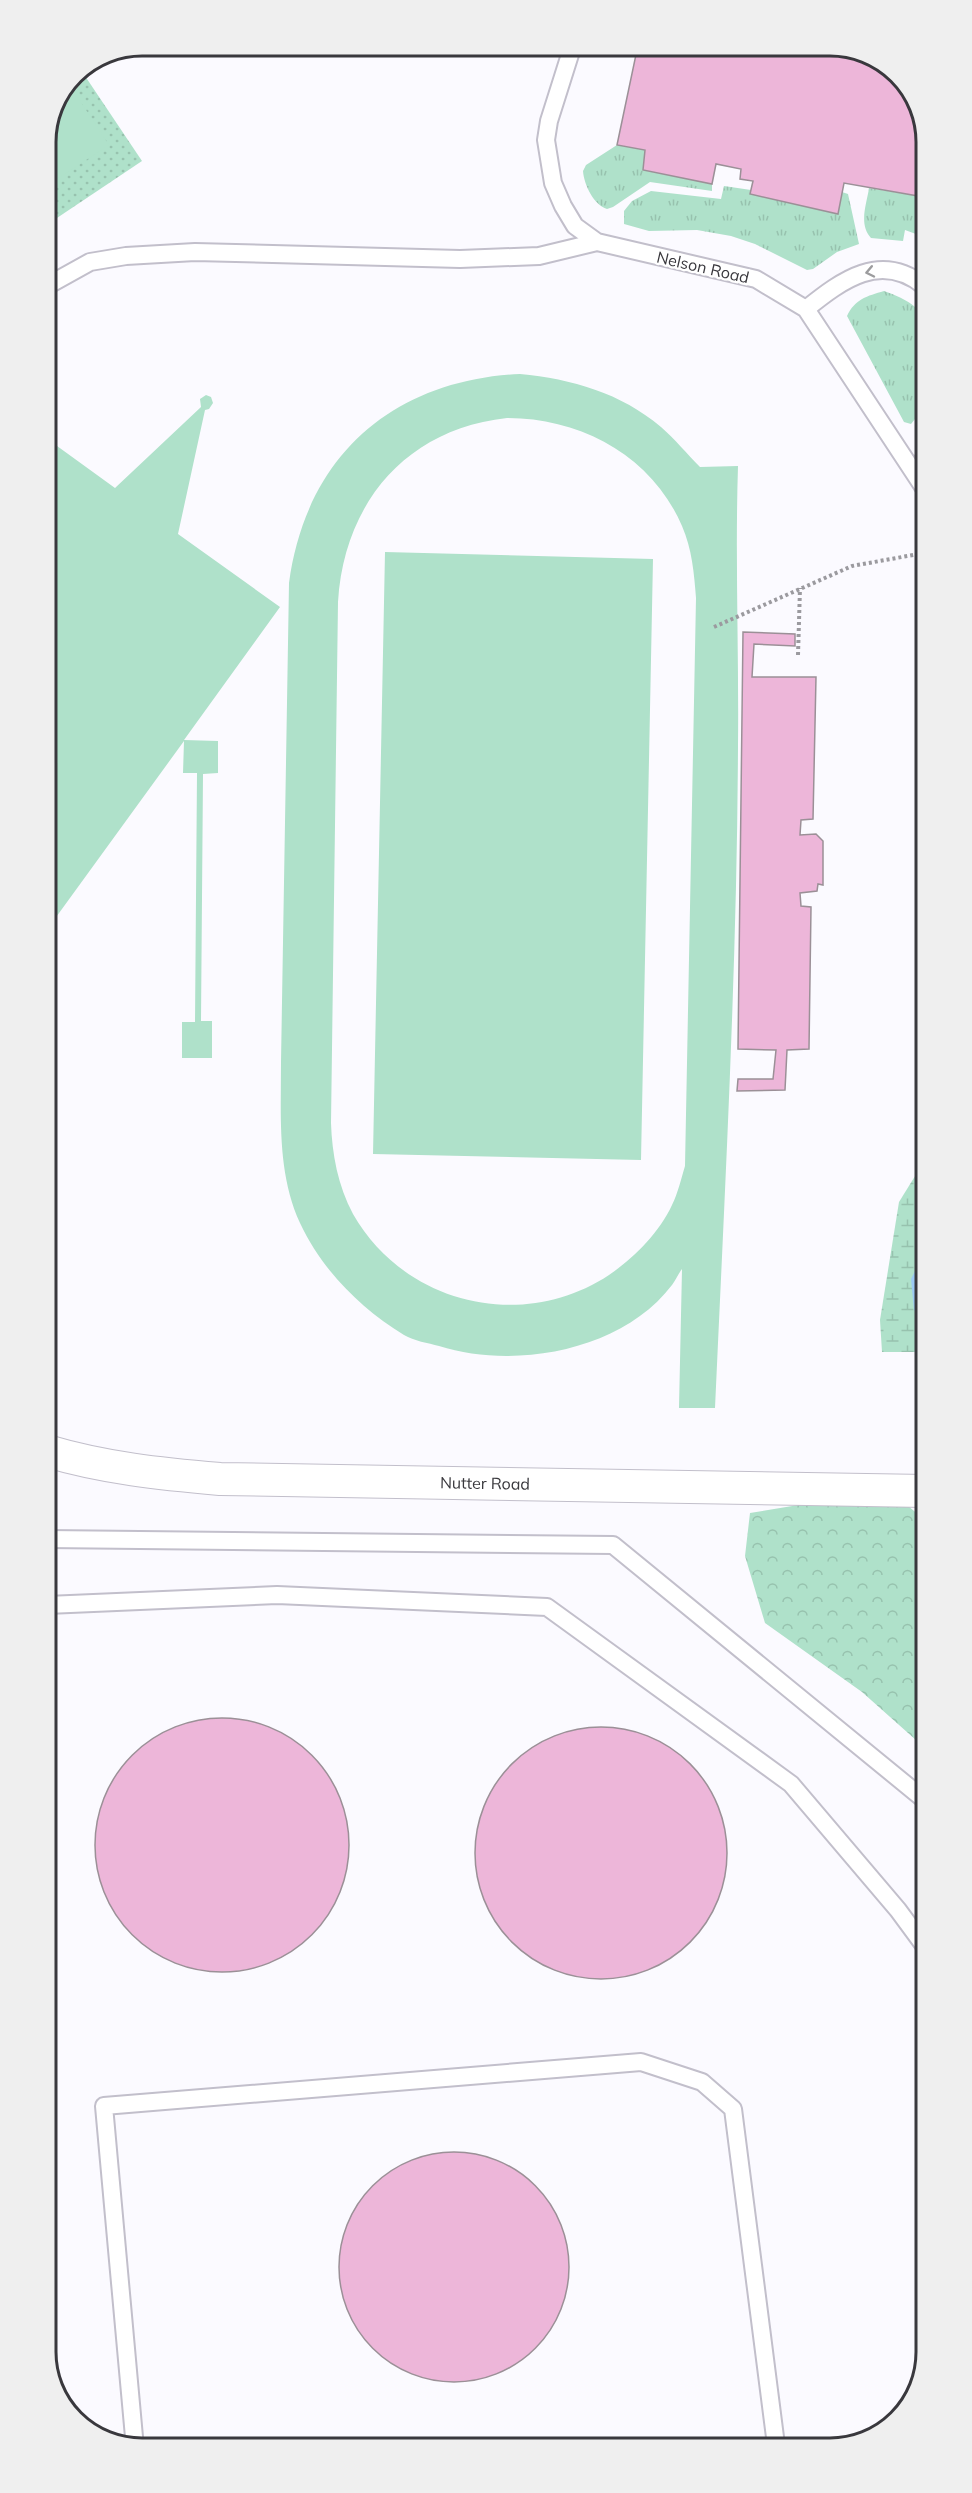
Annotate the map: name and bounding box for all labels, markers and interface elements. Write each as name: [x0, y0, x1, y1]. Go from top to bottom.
street label: Nelson Road: [655, 247, 751, 287]
one-way arrow: [865, 265, 875, 278]
street label: Nutter Road: [440, 1472, 530, 1494]

